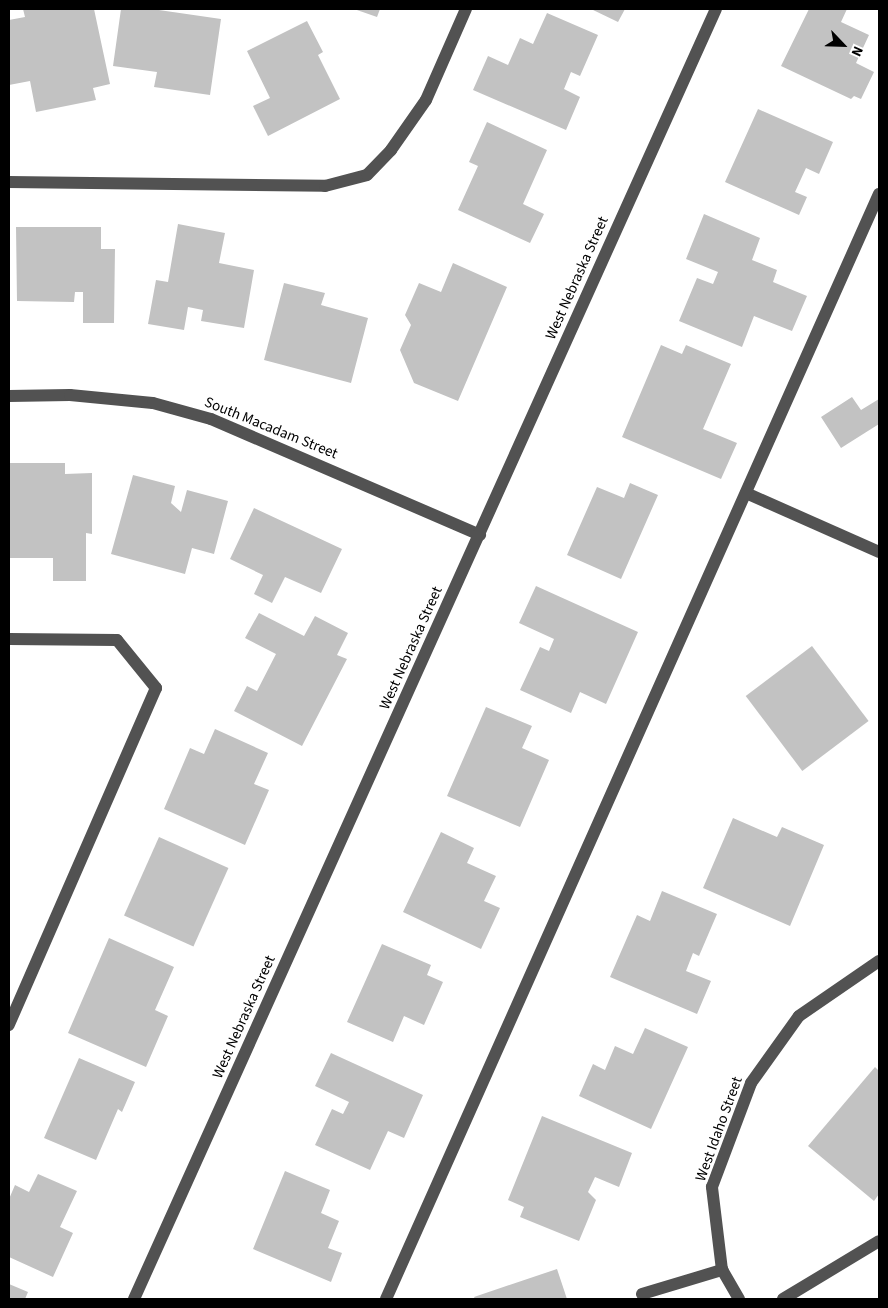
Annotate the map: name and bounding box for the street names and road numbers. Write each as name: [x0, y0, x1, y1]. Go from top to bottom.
street label: West Nebraska Street: [542, 214, 612, 342]
street label: South Macadam Street: [202, 393, 340, 463]
street label: West Nebraska Street: [376, 584, 446, 712]
street label: West Nebraska Street: [209, 953, 279, 1081]
street label: West Idaho Street: [692, 1074, 746, 1184]

